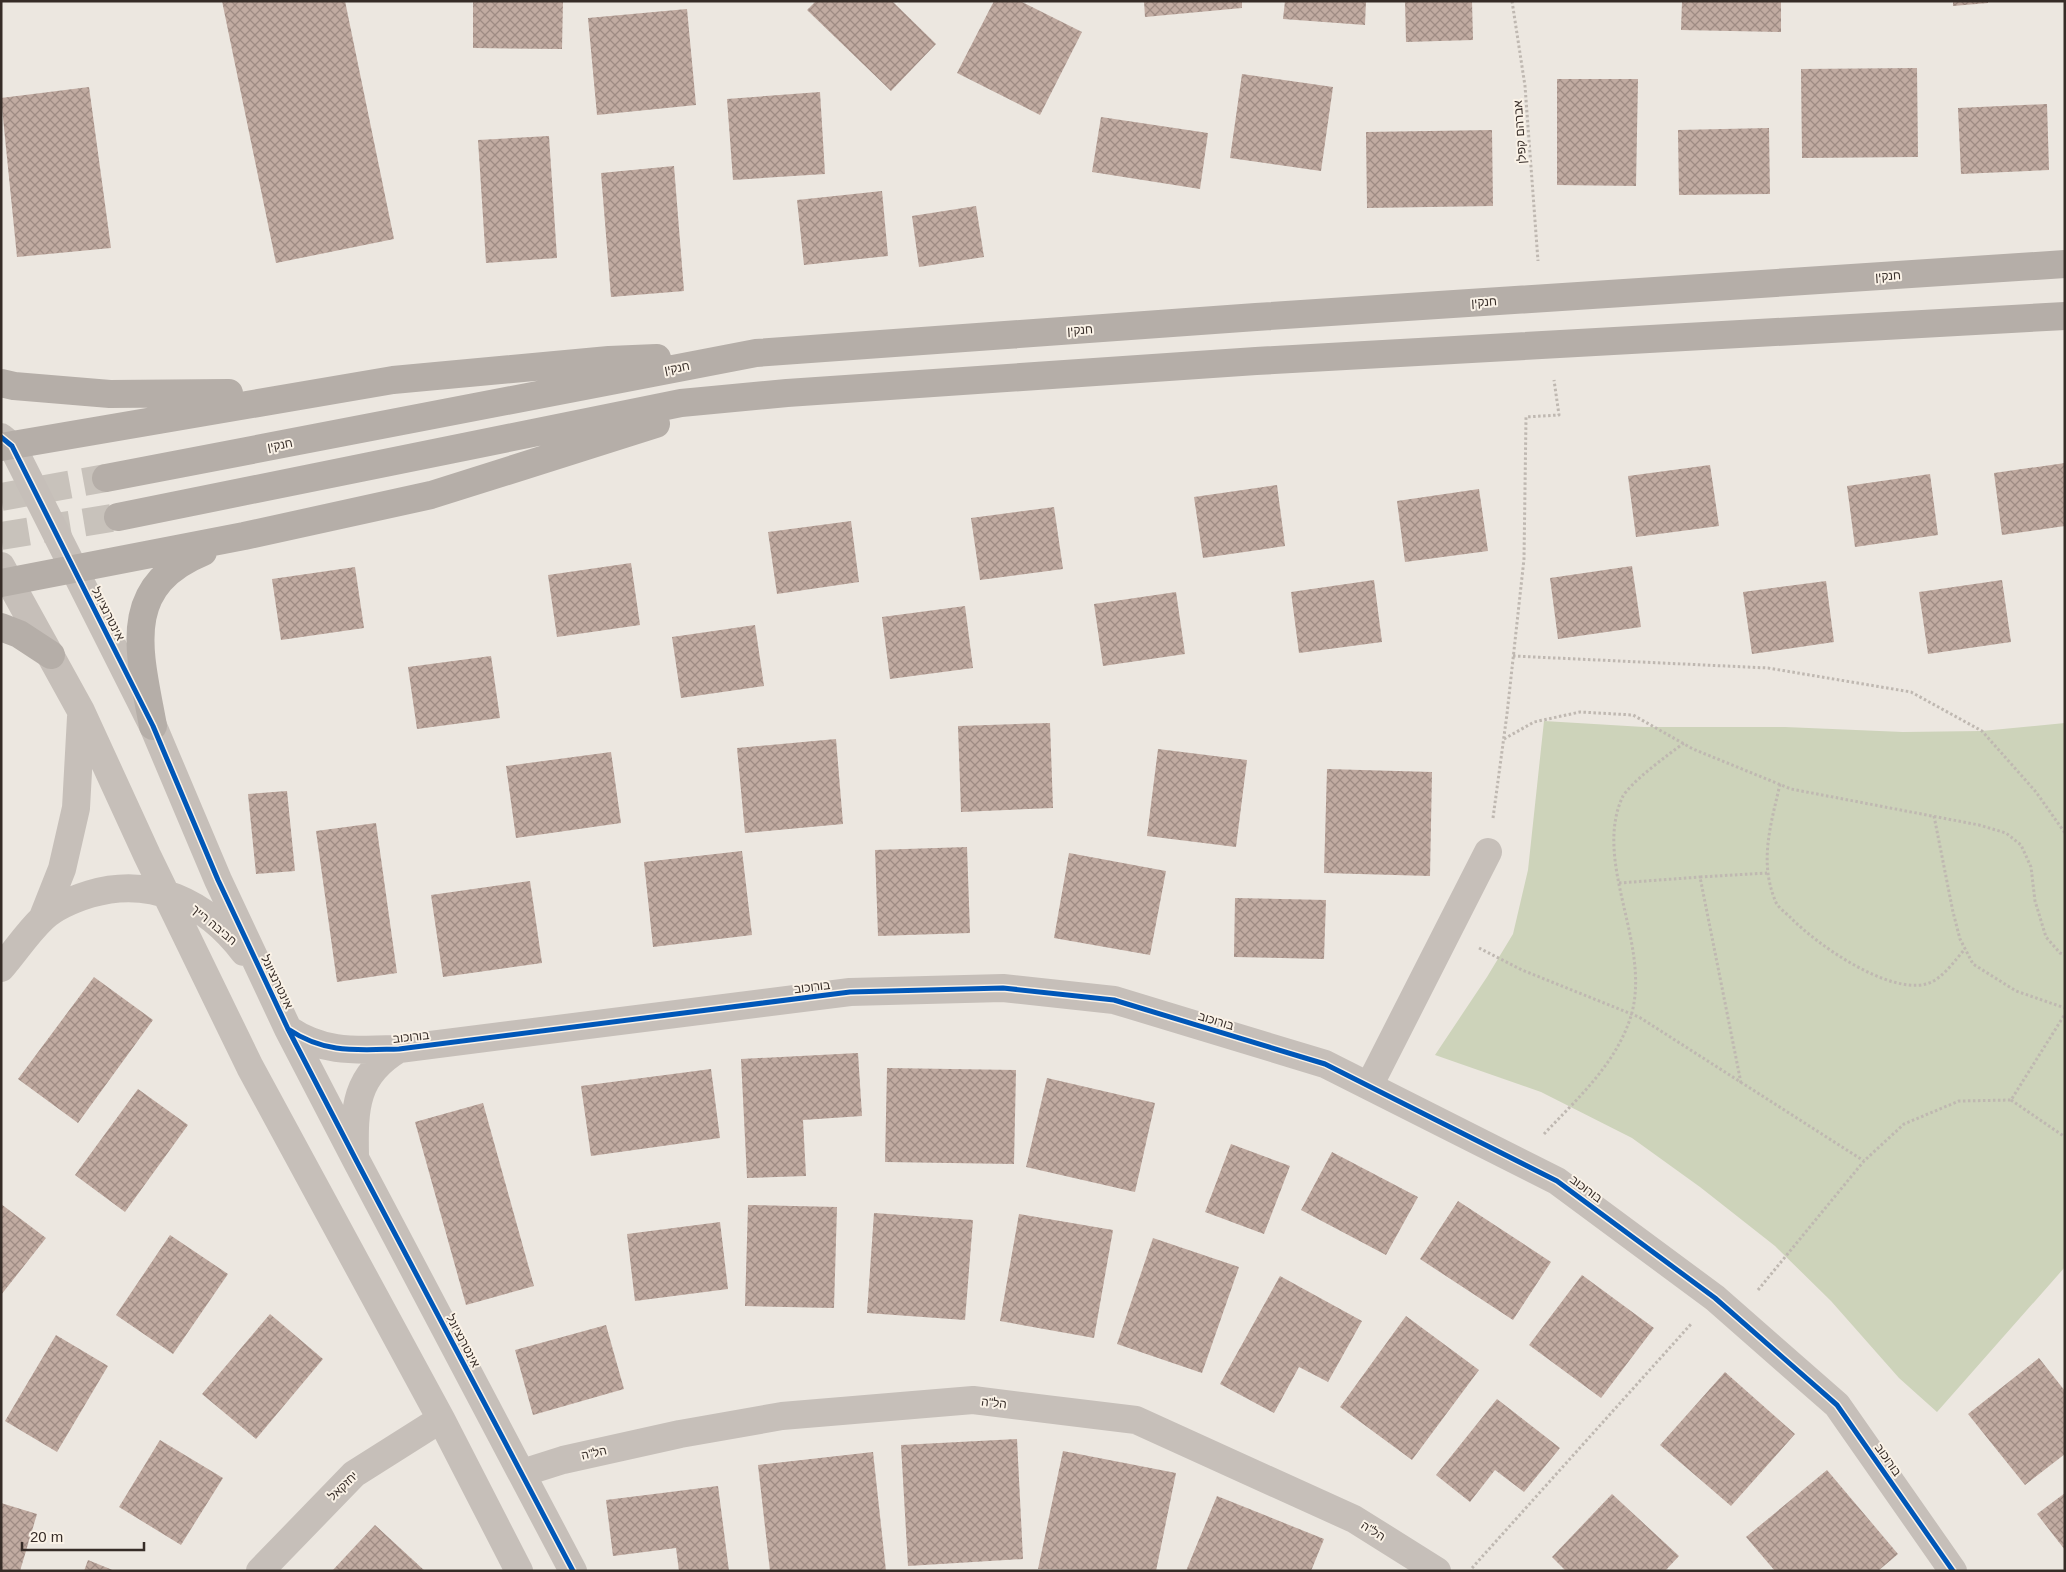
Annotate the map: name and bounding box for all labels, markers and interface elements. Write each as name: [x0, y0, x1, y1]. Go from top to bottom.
street label: אברהם קפלן: [1511, 99, 1529, 164]
street label: חנקין: [1875, 268, 1901, 284]
street label: חנקין: [1471, 294, 1497, 310]
street label: חנקין: [1067, 322, 1093, 338]
street label: חנקין: [663, 359, 691, 377]
street label: חנקין: [266, 436, 294, 454]
street label: אינטרנציונל: [89, 585, 128, 643]
street label: חביבה רייך: [188, 902, 240, 948]
street label: אינטרנציונל: [258, 953, 296, 1011]
street label: בורוכוב: [793, 978, 831, 996]
street label: בורוכוב: [1197, 1009, 1235, 1033]
street label: בורוכוב: [392, 1028, 430, 1046]
street label: בורוכוב: [1567, 1172, 1605, 1206]
street label: אינטרנציונל: [443, 1312, 483, 1370]
street label: הל"ה: [980, 1394, 1008, 1412]
street label: בורוכוב: [1872, 1441, 1904, 1479]
street label: הל"ה: [580, 1443, 608, 1463]
street label: יחזקאל: [325, 1469, 361, 1503]
street label: הל"ה: [1358, 1518, 1388, 1544]
scale bar: [22, 1520, 145, 1552]
text: 20 m: [30, 1528, 63, 1545]

